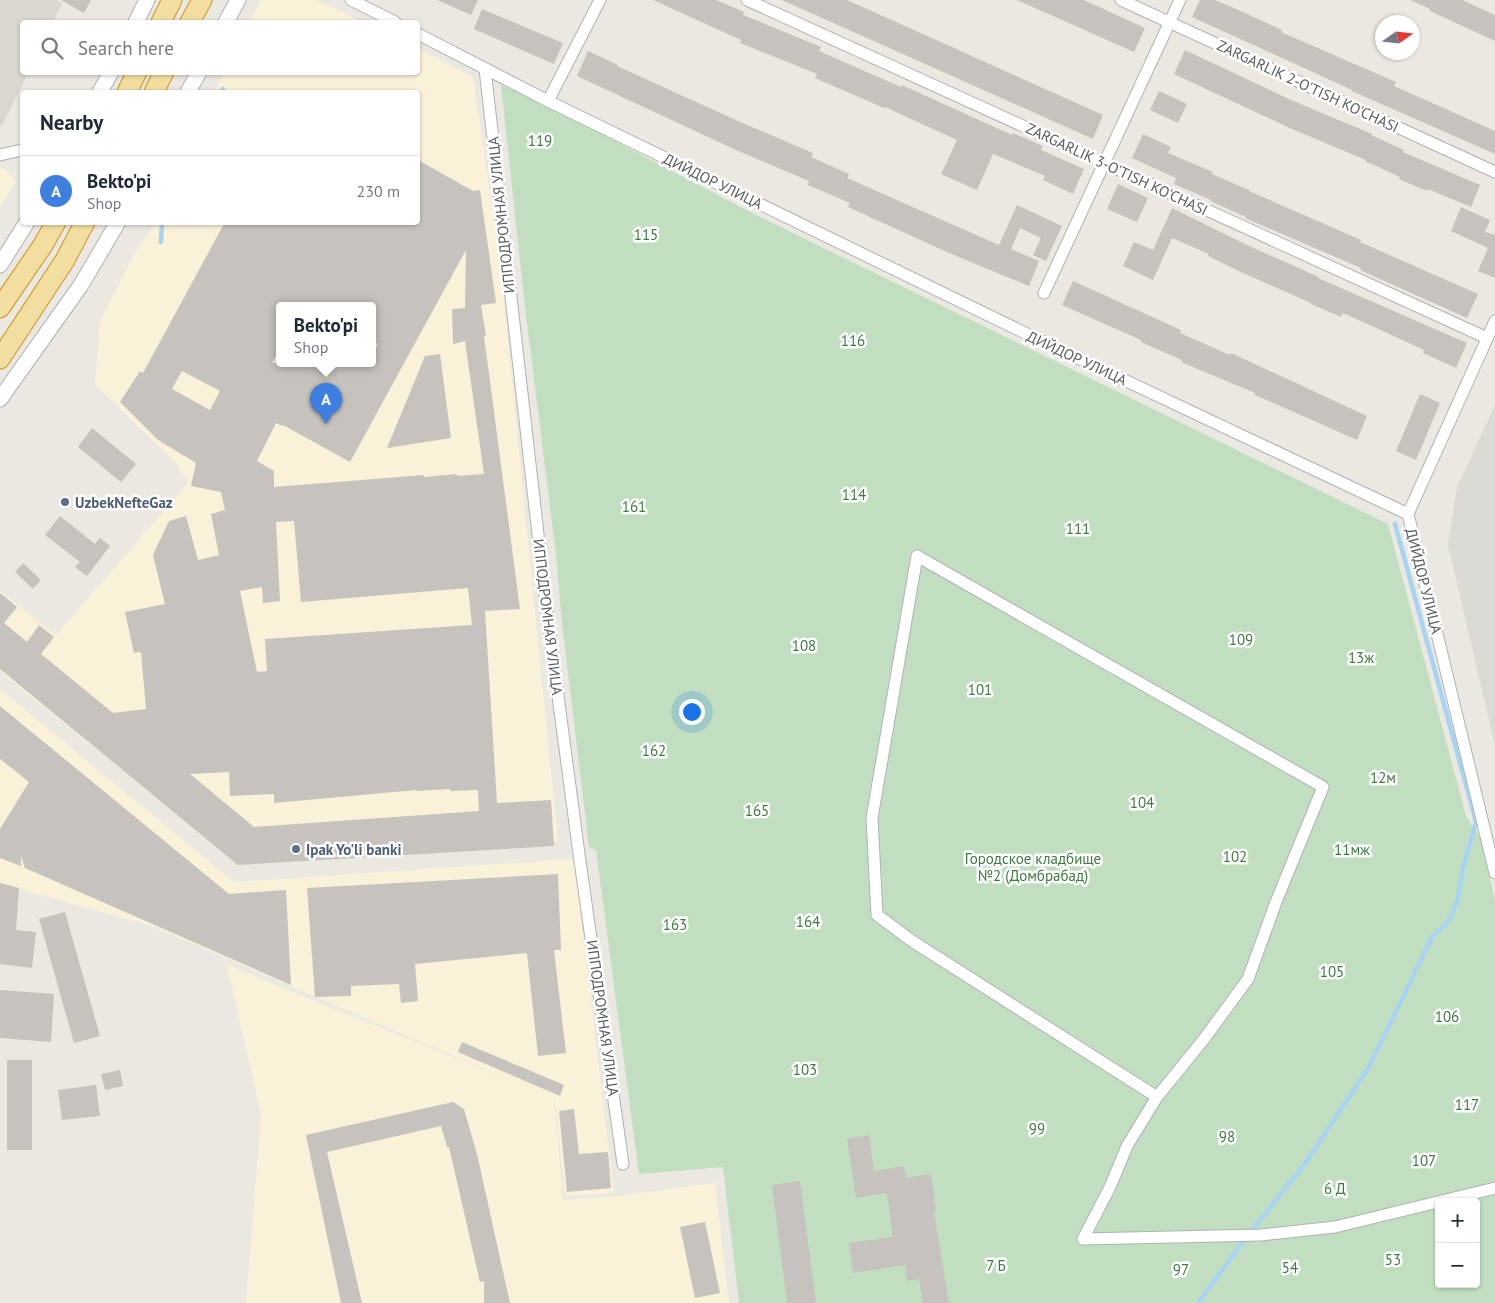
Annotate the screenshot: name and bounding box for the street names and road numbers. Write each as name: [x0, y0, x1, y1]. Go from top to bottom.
street label: ZARGARLIK 2-O'TISH KO'CHASI: [1214, 35, 1402, 137]
street label: ZARGARLIK 3-O'TISH KO'CHASI: [1023, 118, 1211, 220]
street label: ИППОДРОМНАЯ УЛИЦА: [483, 135, 519, 294]
street label: ДИЙДОР УЛИЦА: [660, 149, 766, 213]
street label: ДИЙДОР УЛИЦА: [1024, 327, 1130, 390]
street label: ДИЙДОР УЛИЦА: [1402, 526, 1446, 636]
street label: ИППОДРОМНАЯ УЛИЦА: [529, 538, 567, 697]
street label: ИППОДРОМНАЯ УЛИЦА: [583, 939, 623, 1098]

